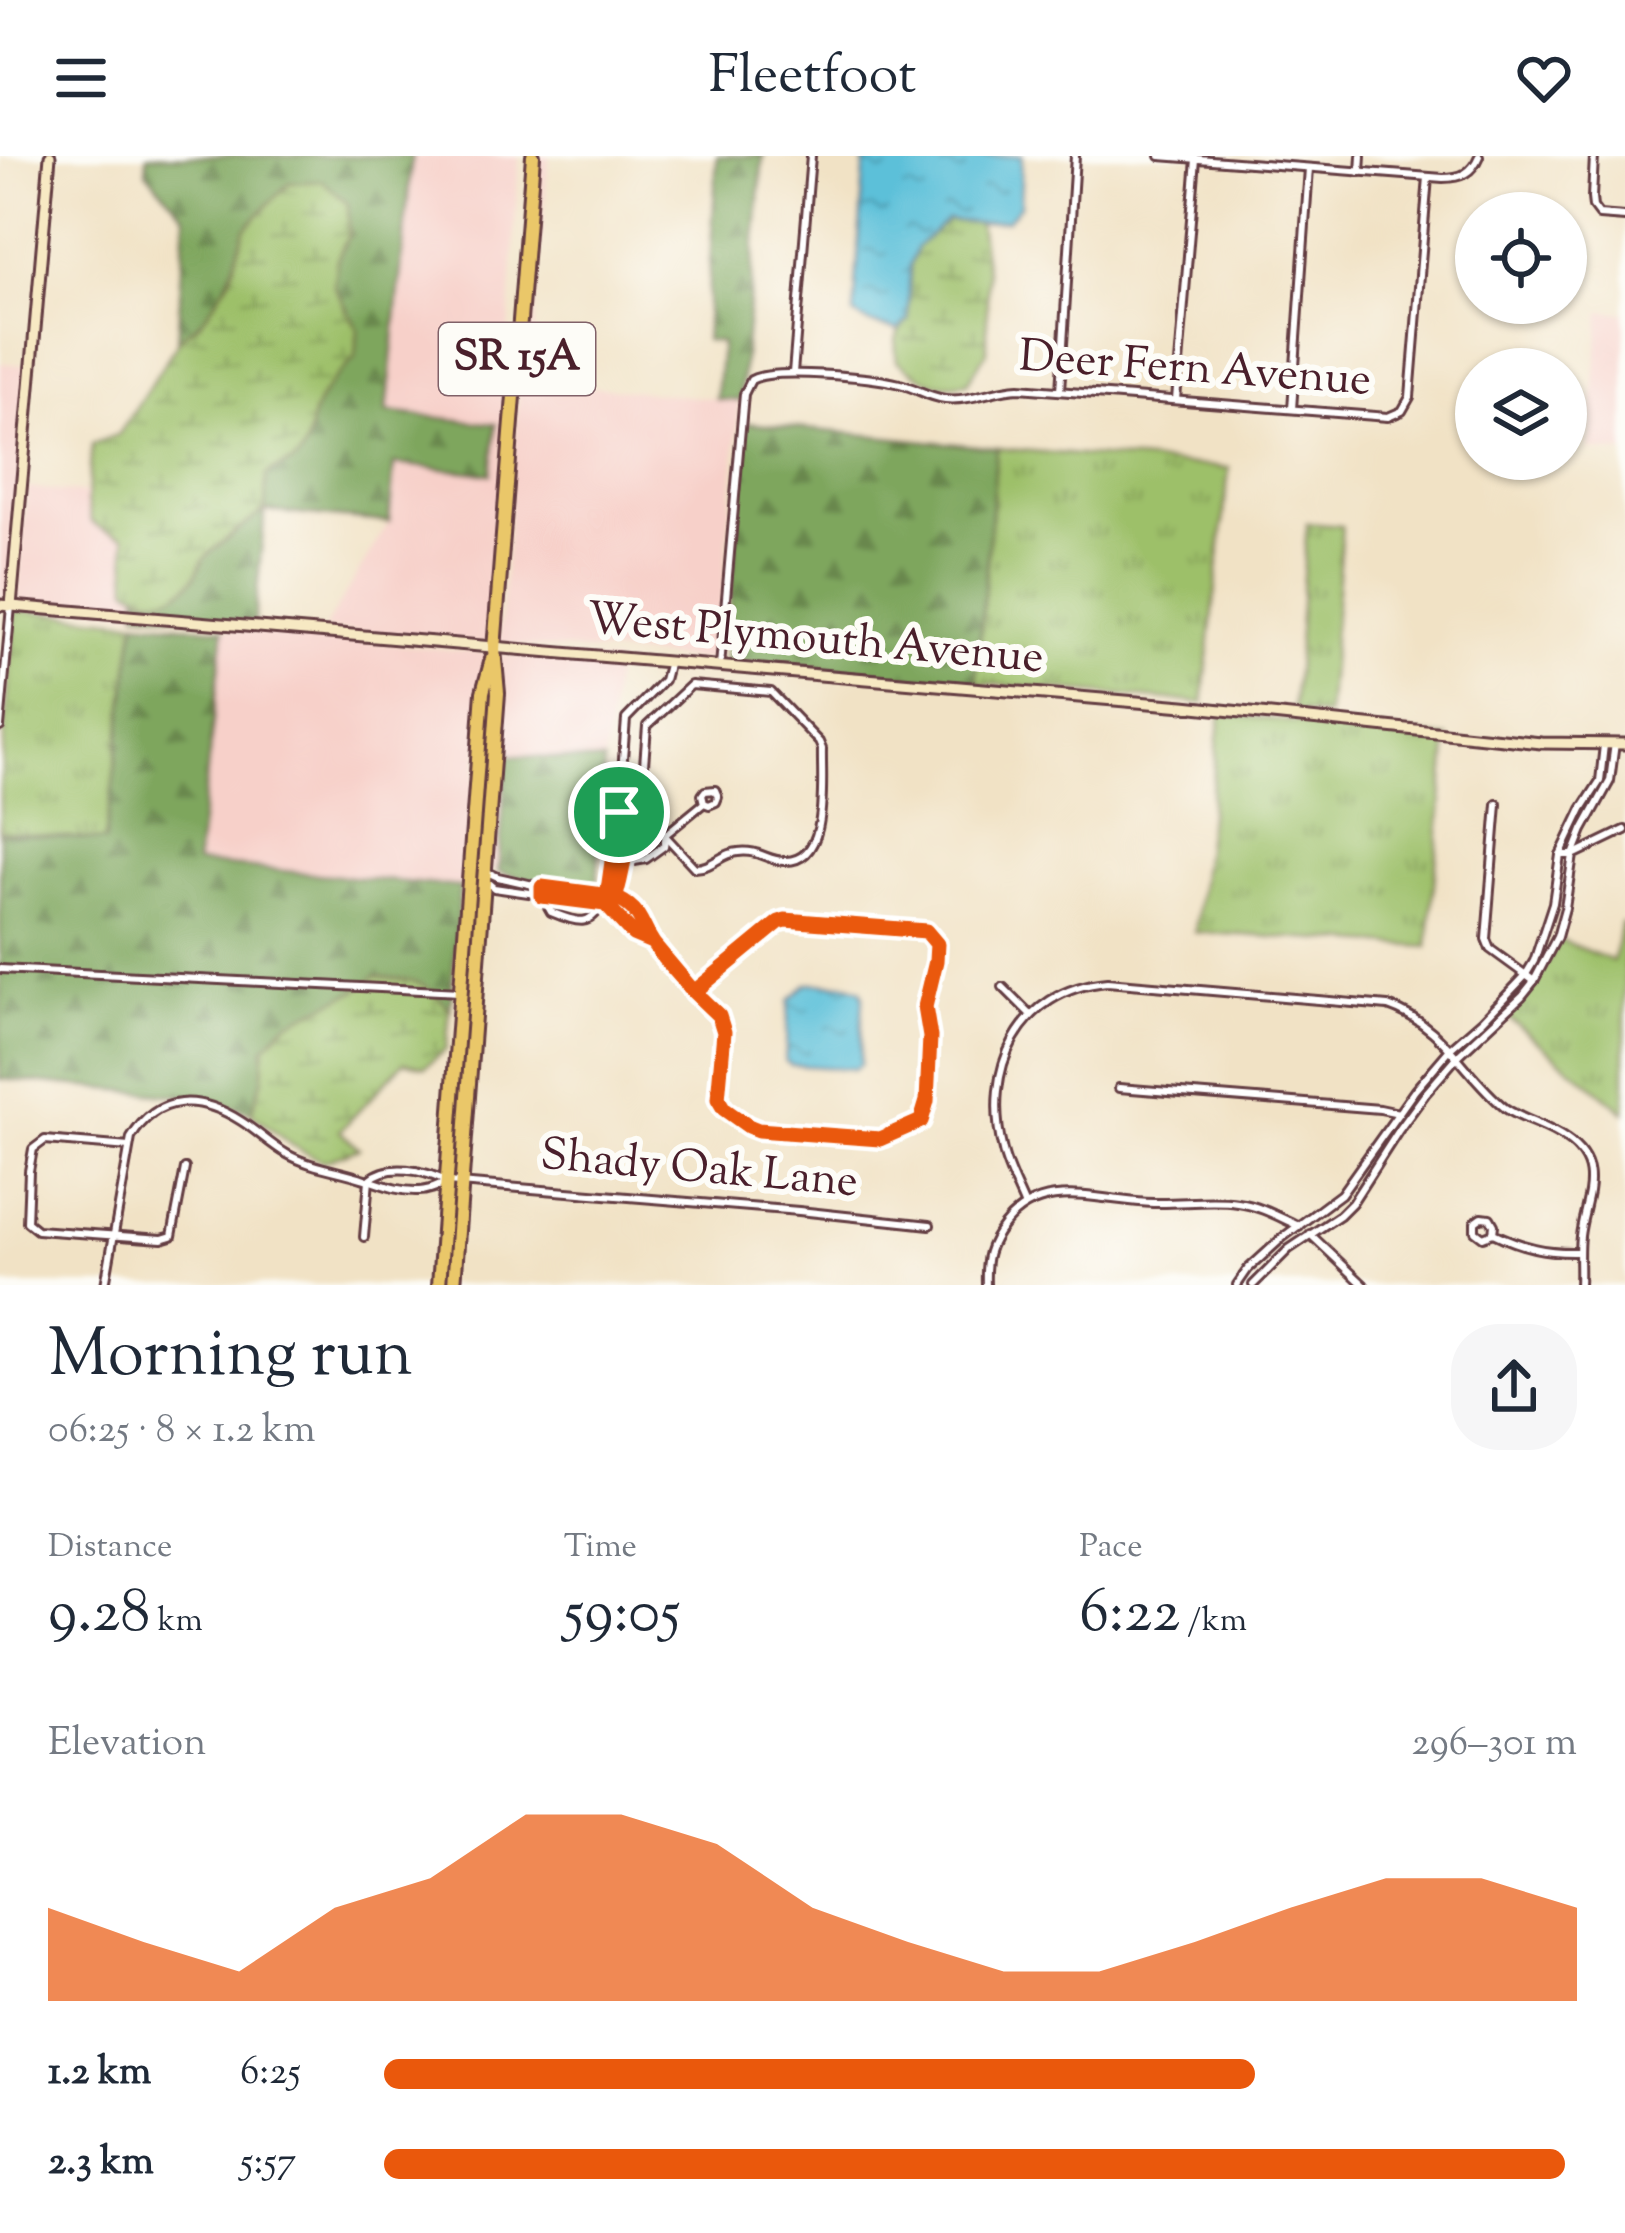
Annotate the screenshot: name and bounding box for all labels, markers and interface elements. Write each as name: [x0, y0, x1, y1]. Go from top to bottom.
text: Fleetfoot: [709, 39, 916, 117]
icon: menu: [48, 45, 114, 111]
icon: heart: [1511, 45, 1577, 111]
map controls: [1455, 192, 1587, 480]
button: locate: [1455, 192, 1587, 324]
road number: SR 15A: [439, 323, 595, 395]
street label: Deer Fern Avenue: [1017, 326, 1373, 416]
button: layers: [1455, 348, 1587, 480]
street label: West Plymouth Avenue: [584, 589, 1046, 693]
pin: [568, 761, 670, 863]
icon: arrive: [586, 779, 652, 845]
street label: Shady Oak Lane: [537, 1125, 861, 1217]
text: Morning run: [48, 1311, 413, 1406]
button: share: [1451, 1324, 1577, 1450]
text: 06:25 · 8 × 1.2 km: [48, 1404, 316, 1460]
text: Distance: [48, 1524, 172, 1572]
text: Time: [564, 1524, 637, 1572]
text: Pace: [1079, 1524, 1143, 1572]
text: 9.28: [48, 1572, 150, 1659]
text: 59:05: [564, 1572, 681, 1659]
text: 6:22: [1079, 1572, 1180, 1659]
text: km: [150, 1598, 203, 1646]
text: /km: [1180, 1598, 1247, 1646]
text: Elevation: [48, 1717, 206, 1773]
text: 296–301 m: [1411, 1717, 1577, 1773]
text: 1.2 km: [48, 2046, 151, 2102]
text: 6:25: [240, 2046, 301, 2102]
text: 2.3 km: [48, 2136, 154, 2192]
text: 5:57: [240, 2136, 296, 2192]

